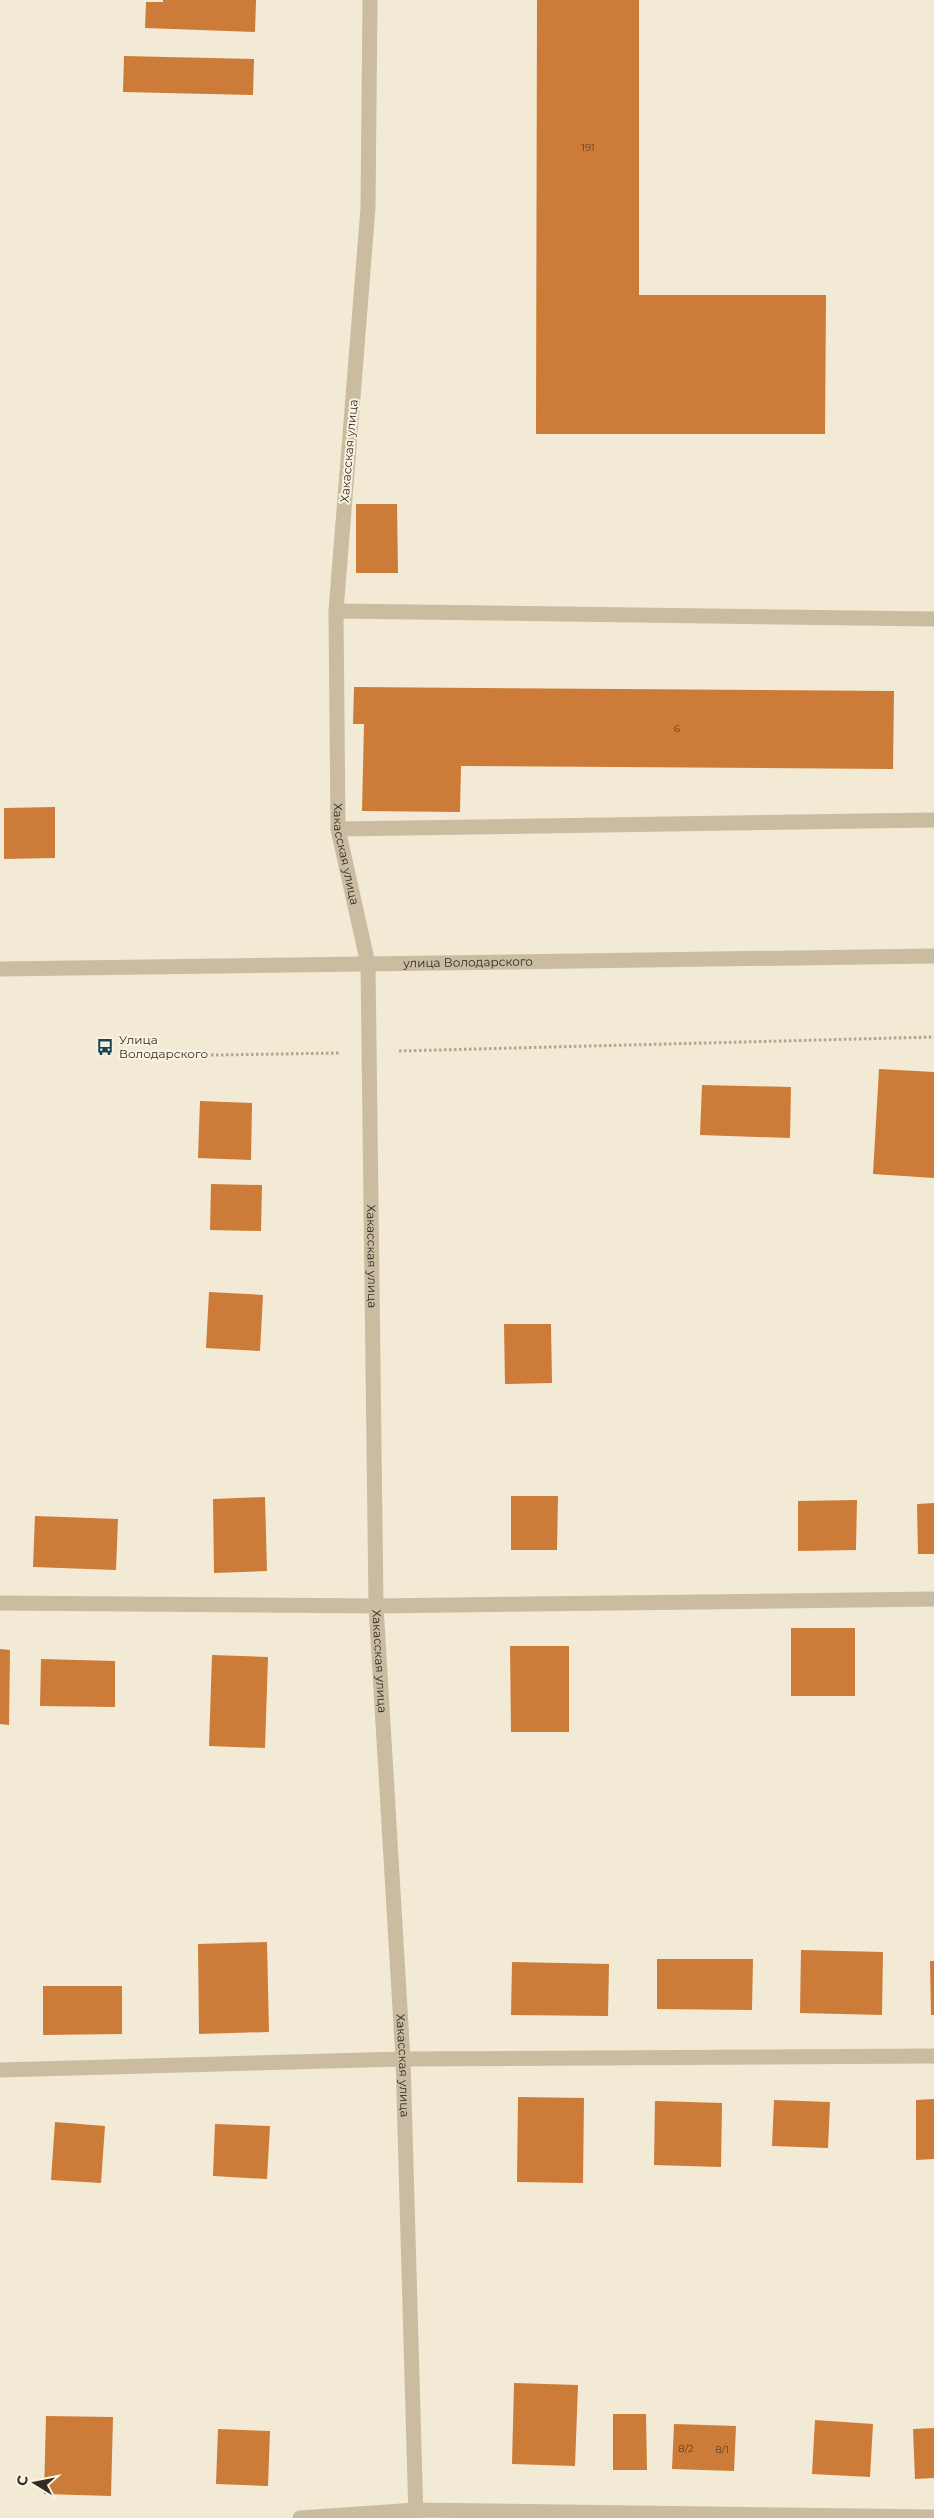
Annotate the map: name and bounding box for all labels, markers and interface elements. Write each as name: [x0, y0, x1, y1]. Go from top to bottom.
house number: 191: [581, 141, 595, 154]
street label: Хакасская улица: [337, 399, 360, 503]
house number: 6: [674, 722, 680, 735]
street label: Хакасская улица: [331, 803, 363, 906]
street label: улица Володарского: [402, 954, 533, 970]
place label: Улица Володарского: [119, 1032, 208, 1061]
bus stop icon: Улица Володарского: [95, 1037, 115, 1057]
street label: Хакасская улица: [364, 1204, 380, 1308]
street label: Хакасская улица: [369, 1609, 390, 1713]
street label: Хакасская улица: [393, 2013, 413, 2118]
house number: 8/2: [678, 2442, 694, 2455]
house number: 8/1: [715, 2443, 729, 2456]
north arrow: [10, 2458, 60, 2508]
text: С: [12, 2474, 32, 2487]

